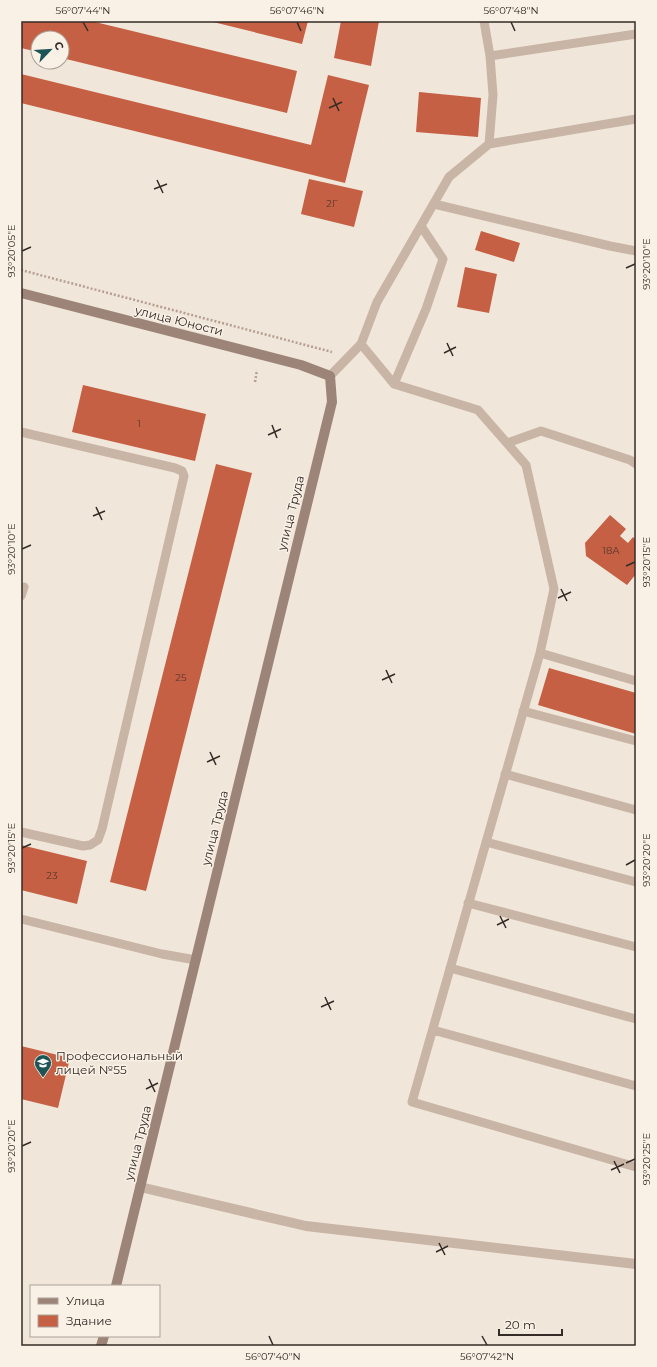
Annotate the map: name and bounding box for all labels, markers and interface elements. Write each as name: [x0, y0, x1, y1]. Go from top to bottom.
text: 56°07'44"N: [56, 4, 110, 17]
text: 56°07'46"N: [270, 4, 324, 17]
text: 56°07'48"N: [483, 4, 539, 17]
north arrow: [30, 30, 70, 70]
text: С: [51, 39, 67, 52]
house number: 2Г: [326, 197, 338, 210]
text: 93°20'05"E: [5, 224, 18, 278]
text: 93°20'10"E: [640, 238, 653, 290]
street label: улица Юности: [133, 302, 225, 339]
house number: 1: [137, 417, 141, 430]
street label: улица Труда: [274, 474, 307, 553]
text: 93°20'10"E: [5, 523, 18, 575]
text: 93°20'15"E: [640, 536, 653, 587]
house number: 18А: [602, 544, 620, 557]
house number: 25: [175, 671, 187, 684]
street label: улица Труда: [198, 789, 231, 868]
text: 93°20'15"E: [5, 822, 18, 873]
text: 93°20'20"E: [640, 833, 653, 887]
house number: 23: [46, 869, 58, 882]
place label: Профессиональный лицей №55: [56, 1048, 183, 1077]
school or university icon: Профессиональный лицей №55: [33, 1053, 53, 1078]
street label: улица Труда: [121, 1104, 154, 1183]
text: 93°20'20"E: [5, 1119, 18, 1173]
text: 93°20'25"E: [640, 1133, 653, 1185]
legend: [30, 1285, 160, 1337]
text: Улица: [66, 1293, 105, 1308]
scale bar: [499, 1311, 562, 1337]
text: Здание: [66, 1313, 112, 1328]
text: 20 m: [505, 1317, 536, 1332]
text: 56°07'40"N: [245, 1350, 301, 1363]
text: 56°07'42"N: [460, 1350, 514, 1363]

